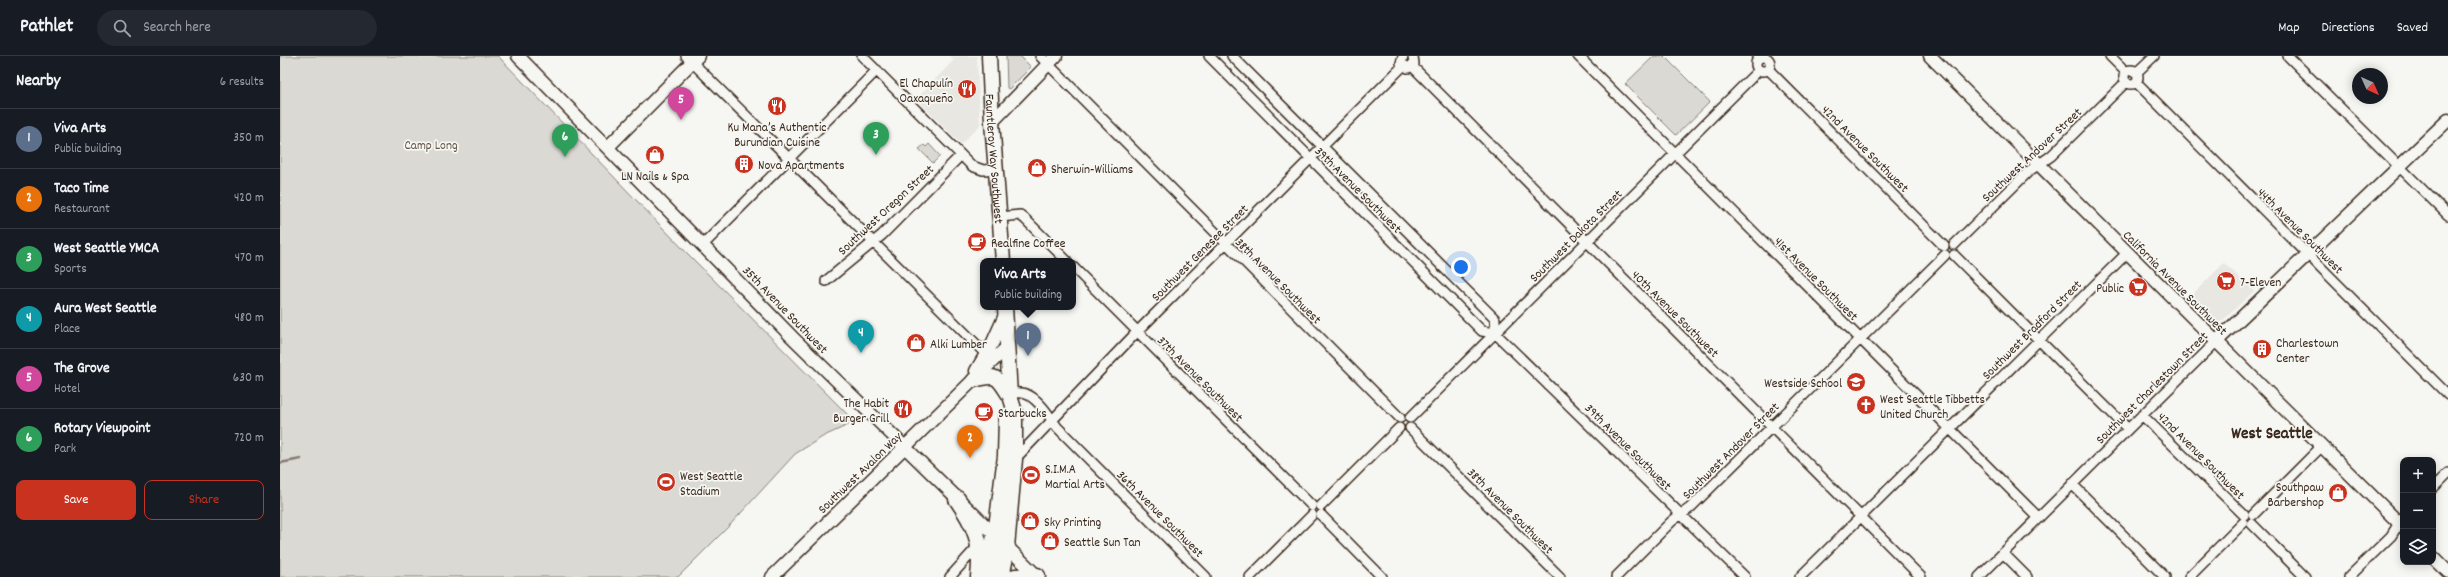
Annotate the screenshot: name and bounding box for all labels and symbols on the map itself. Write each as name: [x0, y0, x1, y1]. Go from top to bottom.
north arrow: [2352, 68, 2388, 104]
place label: El Chapulín Oaxaqueño: [899, 75, 953, 109]
restaurant icon: El Chapulín Oaxaqueño: [956, 78, 978, 100]
pin: 5: [668, 87, 694, 120]
street label: Fauntleroy Way Southwest: [979, 94, 1007, 225]
restaurant icon: Ku Mana’s Authentic Burundian Cuisine: [766, 95, 788, 117]
street label: 42nd Avenue Southwest: [1816, 102, 1912, 198]
street label: Southwest Andover Street: [1978, 104, 2087, 207]
place label: Ku Mana’s Authentic Burundian Cuisine: [727, 119, 827, 153]
pin: 3: [863, 122, 889, 155]
pin: 6: [552, 124, 578, 157]
park label: Camp Long: [404, 137, 458, 156]
street label: 39th Avenue Southwest: [1309, 143, 1405, 239]
shop icon: LN Nails & Spa: [644, 144, 666, 166]
building icon: Nova Apartments: [733, 153, 755, 175]
place label: Nova Apartments: [758, 157, 844, 176]
shop icon: Sherwin-Williams: [1026, 157, 1048, 179]
street label: Southwest Oregon Street: [834, 161, 939, 260]
place label: Sherwin-Williams: [1051, 161, 1133, 180]
place label: LN Nails & Spa: [621, 168, 690, 187]
street label: 44th Avenue Southwest: [2252, 184, 2347, 279]
street label: Southwest Dakota Street: [1526, 186, 1628, 288]
street label: Southwest Genesee Street: [1148, 201, 1254, 307]
street label: California Avenue Southwest: [2118, 227, 2231, 341]
cafe icon: Realfine Coffee: [966, 231, 988, 253]
street label: 41st Avenue Southwest: [1769, 233, 1862, 326]
street label: 38th Avenue Southwest: [1230, 234, 1325, 329]
place label: Realfine Coffee: [991, 235, 1066, 254]
your location: [1451, 257, 1471, 277]
street label: 35th Avenue Southwest: [737, 262, 832, 359]
street label: 40th Avenue Southwest: [1626, 267, 1722, 363]
supermarket icon: 7-Eleven: [2215, 270, 2237, 292]
place label: 7-Eleven: [2240, 274, 2281, 293]
street label: Southwest Bradford Street: [1979, 276, 2087, 385]
supermarket icon: Public: [2127, 276, 2149, 298]
place label: Public: [2096, 280, 2124, 299]
pin: 4: [848, 320, 874, 353]
pin: 1: [1015, 323, 1041, 356]
street label: Southwest Charlestown Street: [2092, 328, 2213, 449]
shop icon: Alki Lumber: [905, 332, 927, 354]
street label: 37th Avenue Southwest: [1152, 332, 1247, 427]
place label: Charlestown Center: [2276, 335, 2339, 369]
place label: Alki Lumber: [930, 336, 987, 355]
building icon: Charlestown Center: [2251, 338, 2273, 360]
school or university icon: Westside School: [1845, 371, 1867, 393]
place label: Westside School: [1764, 375, 1842, 394]
place label: West Seattle Tibbetts United Church: [1880, 391, 1985, 425]
church icon: West Seattle Tibbetts United Church: [1855, 394, 1877, 416]
place label: The Habit Burger Grill: [833, 395, 889, 429]
restaurant icon: The Habit Burger Grill: [892, 398, 914, 420]
street label: Southwest Andover Street: [1679, 399, 1785, 505]
street label: 39th Avenue Southwest: [1579, 400, 1675, 496]
cafe icon: Starbucks: [973, 401, 995, 423]
place label: Starbucks: [998, 405, 1047, 424]
street label: 42nd Avenue Southwest: [2152, 409, 2248, 505]
district label: West Seattle: [2231, 423, 2313, 447]
pin: 2: [957, 425, 983, 458]
street label: Southwest Avalon Way: [814, 428, 908, 519]
place label: S.I.M.A Martial Arts: [1045, 461, 1105, 495]
sports icon: S.I.M.A Martial Arts: [1020, 464, 1042, 486]
street label: 38th Avenue Southwest: [1462, 464, 1557, 559]
street label: 36th Avenue Southwest: [1111, 467, 1207, 563]
place label: West Seattle Stadium: [680, 468, 743, 502]
sports icon: West Seattle Stadium: [655, 471, 677, 493]
place label: Southpaw Barbershop: [2268, 479, 2324, 513]
shop icon: Southpaw Barbershop: [2327, 482, 2349, 504]
shop icon: Sky Printing: [1019, 510, 1041, 532]
place label: Sky Printing: [1044, 514, 1102, 533]
shop icon: Seattle Sun Tan: [1039, 530, 1061, 552]
place label: Seattle Sun Tan: [1064, 534, 1141, 553]

